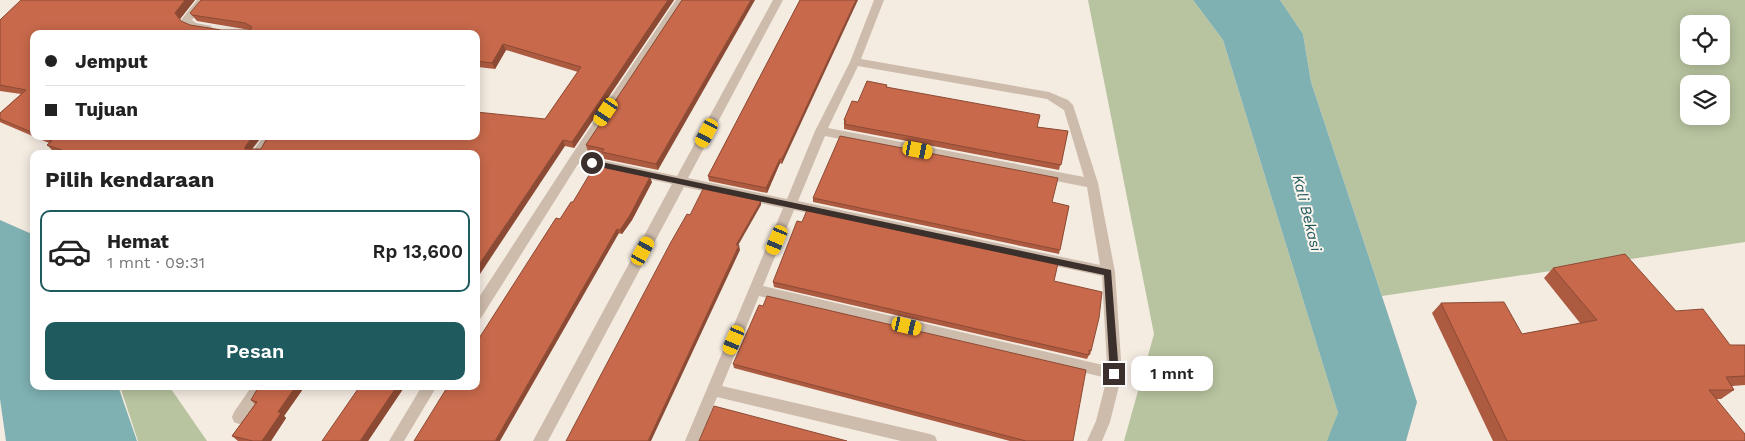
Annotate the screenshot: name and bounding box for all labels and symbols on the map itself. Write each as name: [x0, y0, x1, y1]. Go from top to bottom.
car: [591, 95, 620, 129]
car: [693, 116, 720, 150]
car: [901, 140, 934, 160]
route start: [581, 152, 603, 174]
water label: Kali Bekasi: [1289, 173, 1326, 254]
car: [764, 223, 789, 257]
car: [629, 234, 656, 268]
car: [890, 315, 923, 337]
car: [721, 323, 746, 357]
callout: 1 mnt: [1132, 356, 1214, 392]
route end: [1103, 363, 1125, 385]

